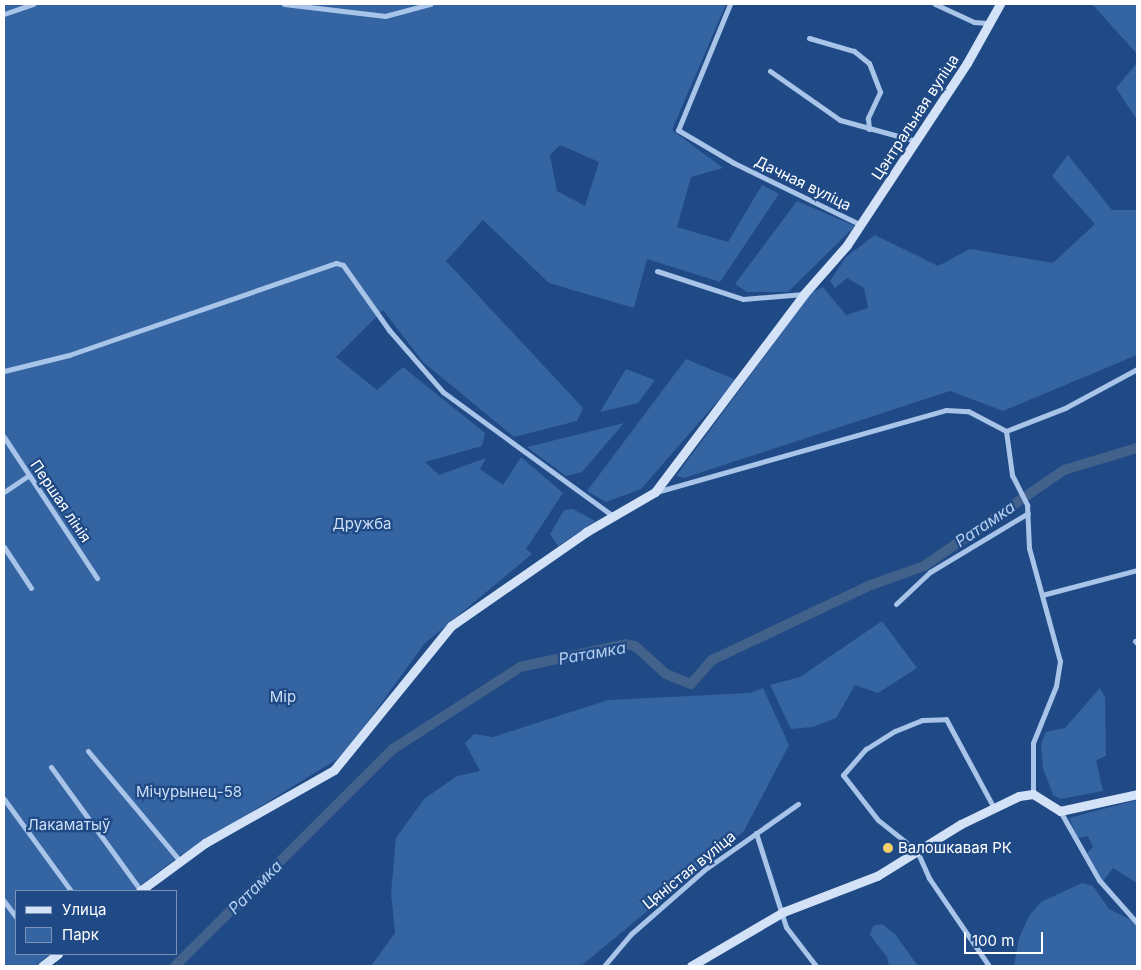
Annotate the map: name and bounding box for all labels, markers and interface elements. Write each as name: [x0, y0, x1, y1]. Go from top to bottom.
street label: Цэнтральная вуліца: [868, 51, 962, 183]
street label: Дачная вуліца: [752, 152, 854, 214]
street label: Першая лінія: [27, 456, 95, 546]
water label: Ратамка: [951, 497, 1019, 551]
park label: Дружба: [332, 515, 392, 533]
water label: Ратамка: [557, 638, 627, 668]
park label: Мір: [270, 688, 296, 706]
park label: Мічурынец-58: [136, 783, 242, 801]
park label: Лакаматыў: [28, 816, 110, 834]
street label: Цяністая вуліца: [639, 827, 739, 913]
place label: Валошкавая РК: [898, 839, 1012, 857]
marker: Валошкавая РК: [882, 842, 894, 854]
water label: Ратамка: [224, 856, 286, 918]
legend: [15, 890, 178, 955]
text: Улица: [62, 900, 106, 919]
scale bar: [966, 922, 1045, 954]
text: Парк: [62, 925, 99, 944]
text: 100 m: [972, 931, 1014, 950]

